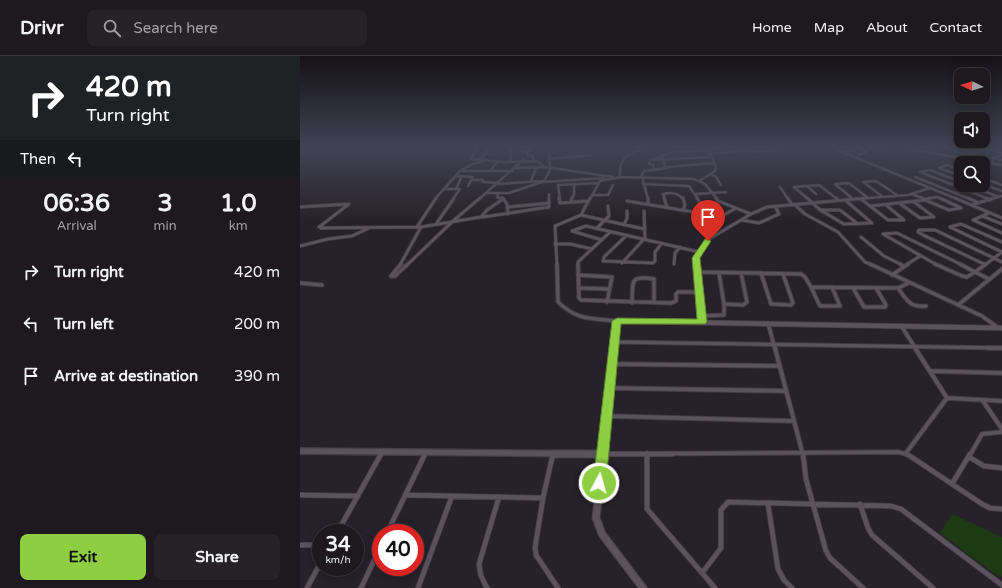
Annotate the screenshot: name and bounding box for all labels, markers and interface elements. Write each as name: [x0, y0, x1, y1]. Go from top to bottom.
search box: [87, 10, 367, 46]
text: Drivr: [20, 17, 63, 39]
icon: search: [101, 17, 123, 39]
text: Search here: [133, 19, 218, 37]
text: Home: [752, 19, 792, 36]
text: Map: [814, 19, 844, 36]
text: About: [866, 19, 908, 36]
text: Contact: [930, 19, 982, 36]
north arrow: [954, 68, 990, 104]
map controls: [954, 68, 990, 192]
text: 420 m: [86, 70, 172, 104]
icon: right: [20, 72, 72, 124]
text: Turn right: [86, 104, 170, 126]
button: sound: [954, 112, 990, 148]
icon: left: [64, 148, 86, 170]
text: Then: [20, 150, 56, 168]
button: search: [954, 156, 990, 192]
text: 06:36: [43, 189, 110, 218]
text: 3: [158, 189, 173, 218]
text: 1.0: [220, 189, 256, 218]
pin: [691, 200, 725, 241]
icon: arrive: [697, 206, 719, 228]
text: Arrival: [57, 218, 97, 234]
text: min: [154, 218, 177, 234]
text: km: [229, 218, 248, 234]
icon: right: [20, 261, 42, 283]
text: Turn right: [54, 263, 124, 281]
text: 420 m: [234, 263, 280, 281]
icon: left: [20, 313, 42, 335]
text: Turn left: [54, 315, 114, 333]
text: 200 m: [234, 315, 280, 333]
icon: arrive: [20, 365, 42, 387]
text: Arrive at destination: [54, 367, 198, 385]
text: 390 m: [234, 367, 280, 385]
position arrow: [578, 462, 620, 504]
speed limit sign: 40: [372, 524, 424, 576]
text: 34: [325, 533, 351, 557]
button: Exit: [20, 534, 146, 580]
button: Share: [154, 534, 280, 580]
text: km/h: [325, 554, 351, 566]

